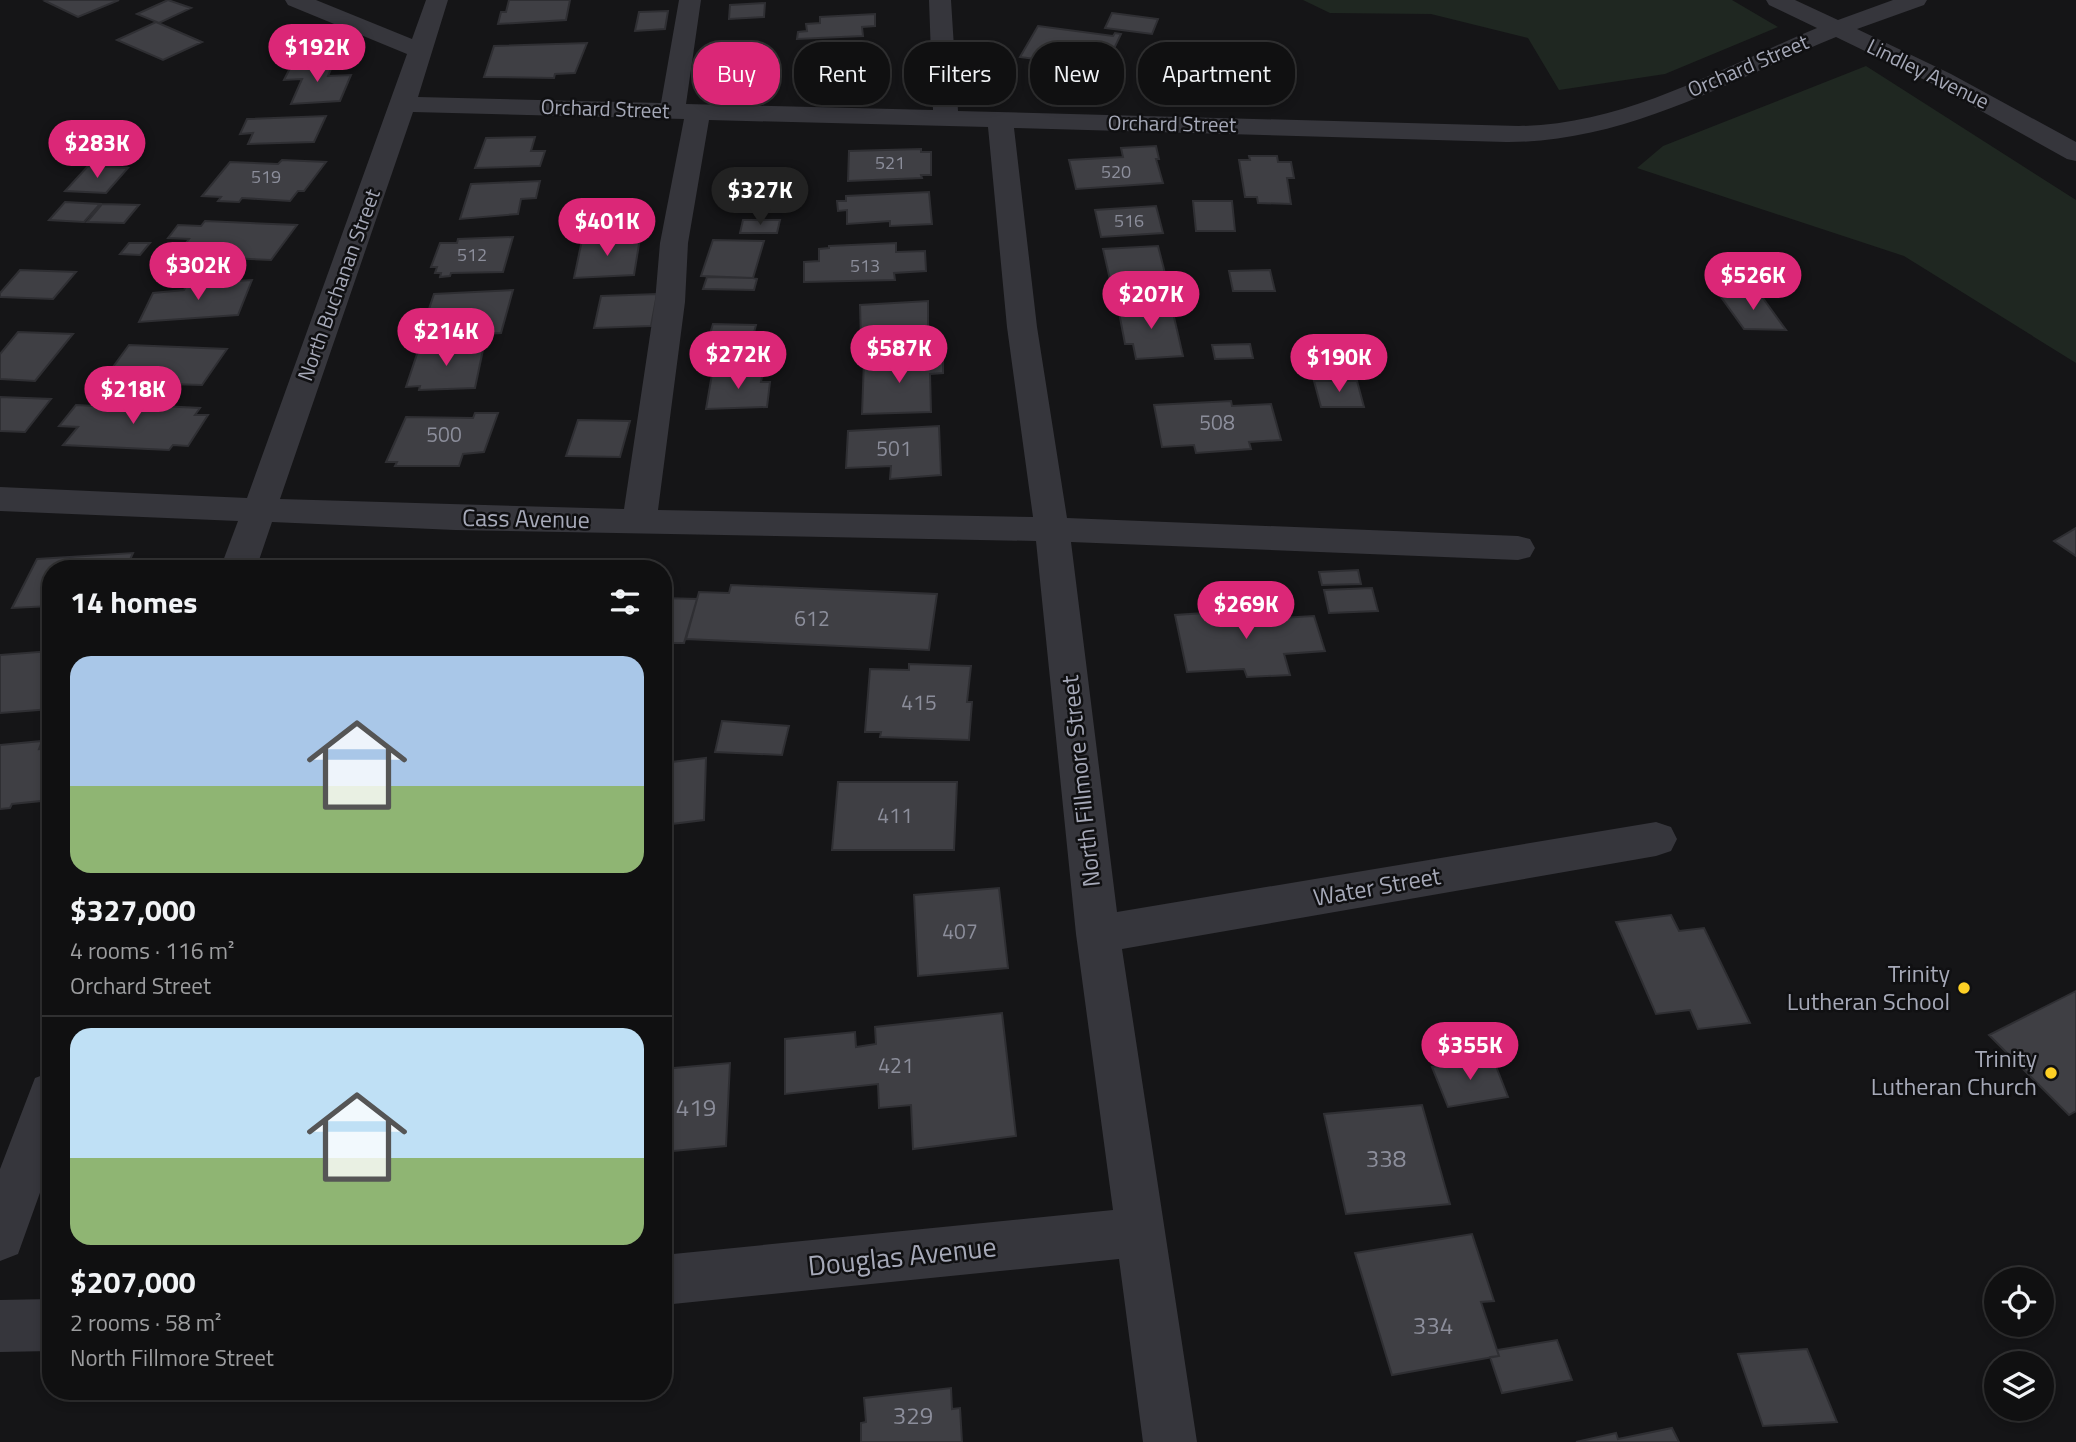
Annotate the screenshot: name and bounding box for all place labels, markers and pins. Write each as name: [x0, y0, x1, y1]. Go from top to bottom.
pin: $192K: [268, 24, 366, 84]
pin: $283K: [48, 120, 146, 180]
pin: $327K: [711, 168, 809, 227]
pin: $401K: [558, 198, 656, 258]
pin: $302K: [149, 243, 247, 302]
pin: $526K: [1704, 252, 1802, 312]
pin: $207K: [1102, 272, 1200, 331]
pin: $214K: [397, 308, 495, 368]
pin: $587K: [850, 326, 948, 385]
pin: $272K: [689, 332, 787, 391]
pin: $190K: [1290, 334, 1388, 394]
pin: $218K: [84, 366, 182, 426]
pin: $269K: [1197, 582, 1295, 641]
place label: Trinity Lutheran School: [1787, 955, 1950, 1019]
marker: Trinity Lutheran School: [1956, 980, 1972, 996]
pin: $355K: [1421, 1023, 1519, 1082]
place label: Trinity Lutheran Church: [1871, 1040, 2037, 1104]
marker: Trinity Lutheran Church: [2043, 1065, 2059, 1081]

